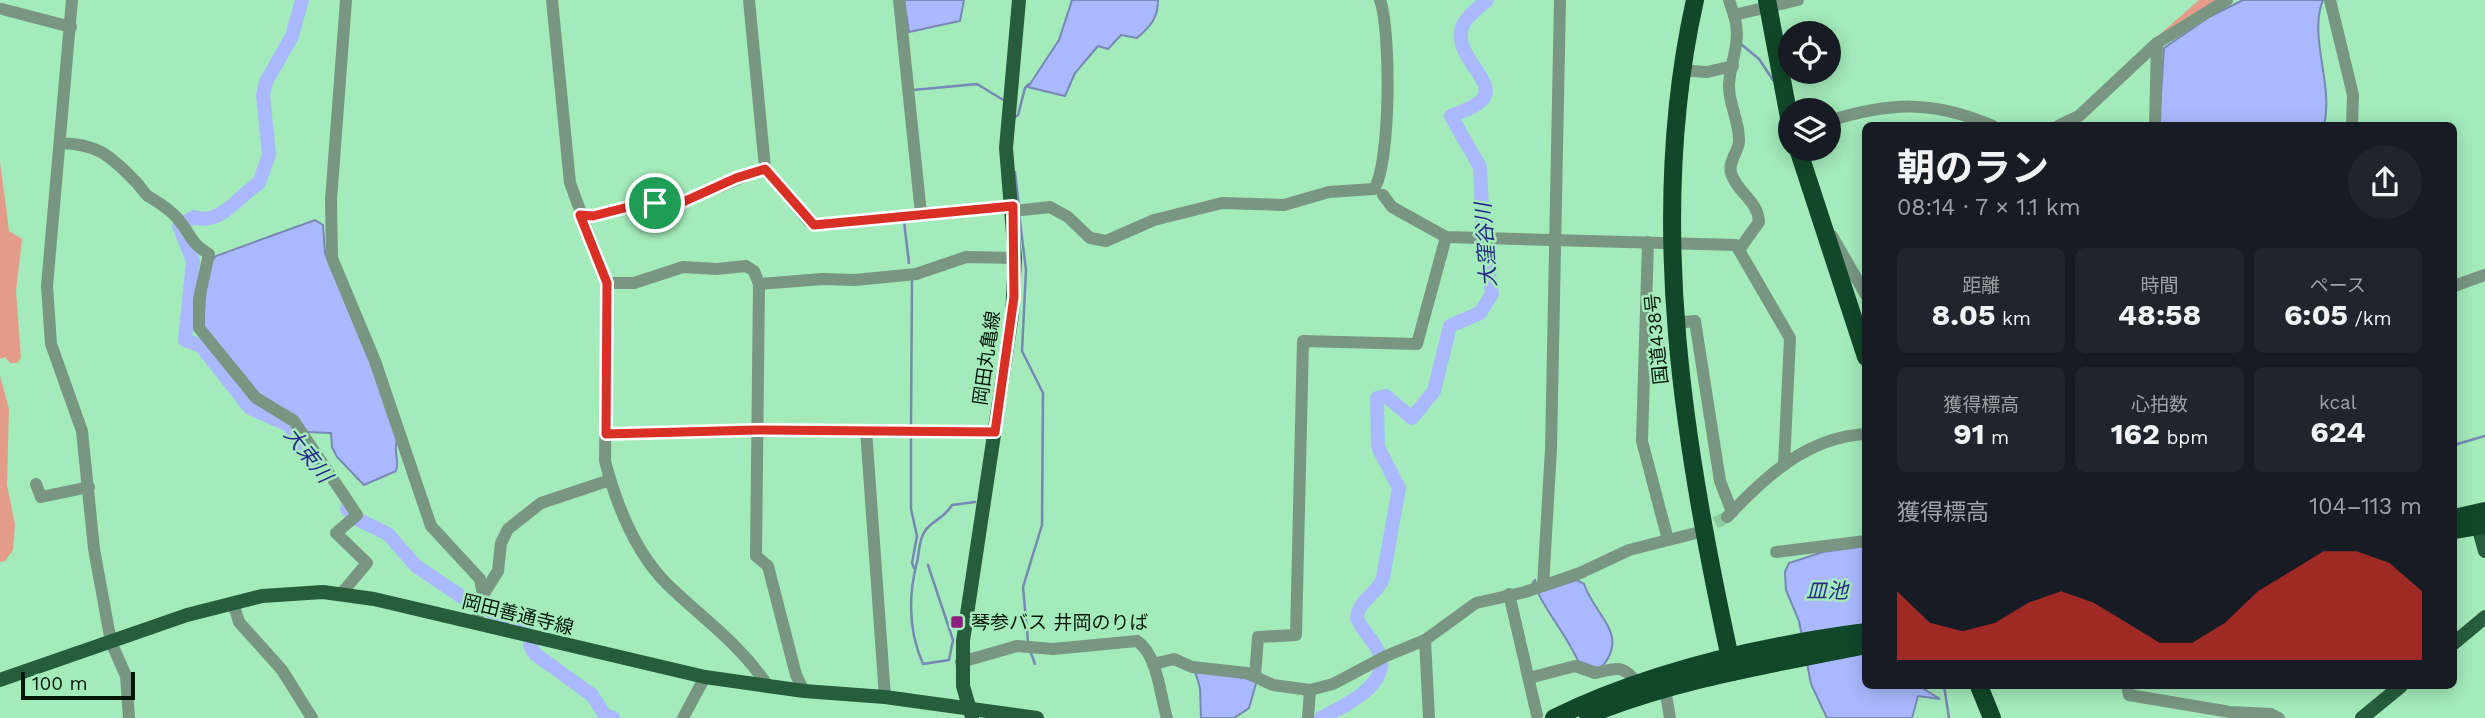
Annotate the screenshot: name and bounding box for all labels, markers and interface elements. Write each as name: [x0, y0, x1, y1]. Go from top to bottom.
map controls: [1778, 21, 1841, 161]
button: locate: [1778, 21, 1841, 84]
button: layers: [1778, 98, 1841, 161]
button: share: [2348, 145, 2422, 219]
text: 朝のラン: [1897, 146, 2049, 190]
pin: [625, 173, 685, 233]
icon: arrive: [636, 184, 674, 222]
text: 08:14 · 7 × 1.1 km: [1897, 194, 2081, 221]
water label: 大窪谷川: [1470, 200, 1501, 288]
text: 距離: [1962, 274, 2000, 297]
text: 時間: [2140, 274, 2179, 297]
text: ペース: [2310, 274, 2366, 297]
street label: 国道438号: [1640, 292, 1673, 386]
text: 8.05: [1932, 297, 1995, 332]
text: 48:58: [2118, 297, 2201, 332]
text: 6:05: [2284, 297, 2348, 332]
text: km: [1995, 307, 2031, 330]
text: /km: [2348, 307, 2392, 330]
street label: 岡田丸亀線: [968, 309, 1004, 407]
text: kcal: [2319, 391, 2357, 414]
text: 獲得標高: [1943, 393, 2019, 416]
text: 心拍数: [2131, 393, 2188, 416]
text: 624: [2310, 414, 2366, 449]
text: 91: [1953, 416, 1985, 451]
text: 162: [2111, 416, 2160, 451]
water label: 大束川: [279, 422, 339, 489]
text: m: [1985, 426, 2009, 449]
text: bpm: [2160, 426, 2208, 449]
text: 104–113 m: [2309, 493, 2422, 520]
text: 獲得標高: [1897, 499, 1989, 526]
water label: 皿池: [1806, 578, 1850, 603]
street label: 岡田善通寺線: [460, 590, 576, 639]
place label: 琴参バス 井岡のりば: [971, 611, 1148, 634]
marker: 琴参バス 井岡のりば: [949, 614, 965, 630]
scale bar: [21, 669, 135, 701]
text: 100 m: [32, 672, 88, 695]

